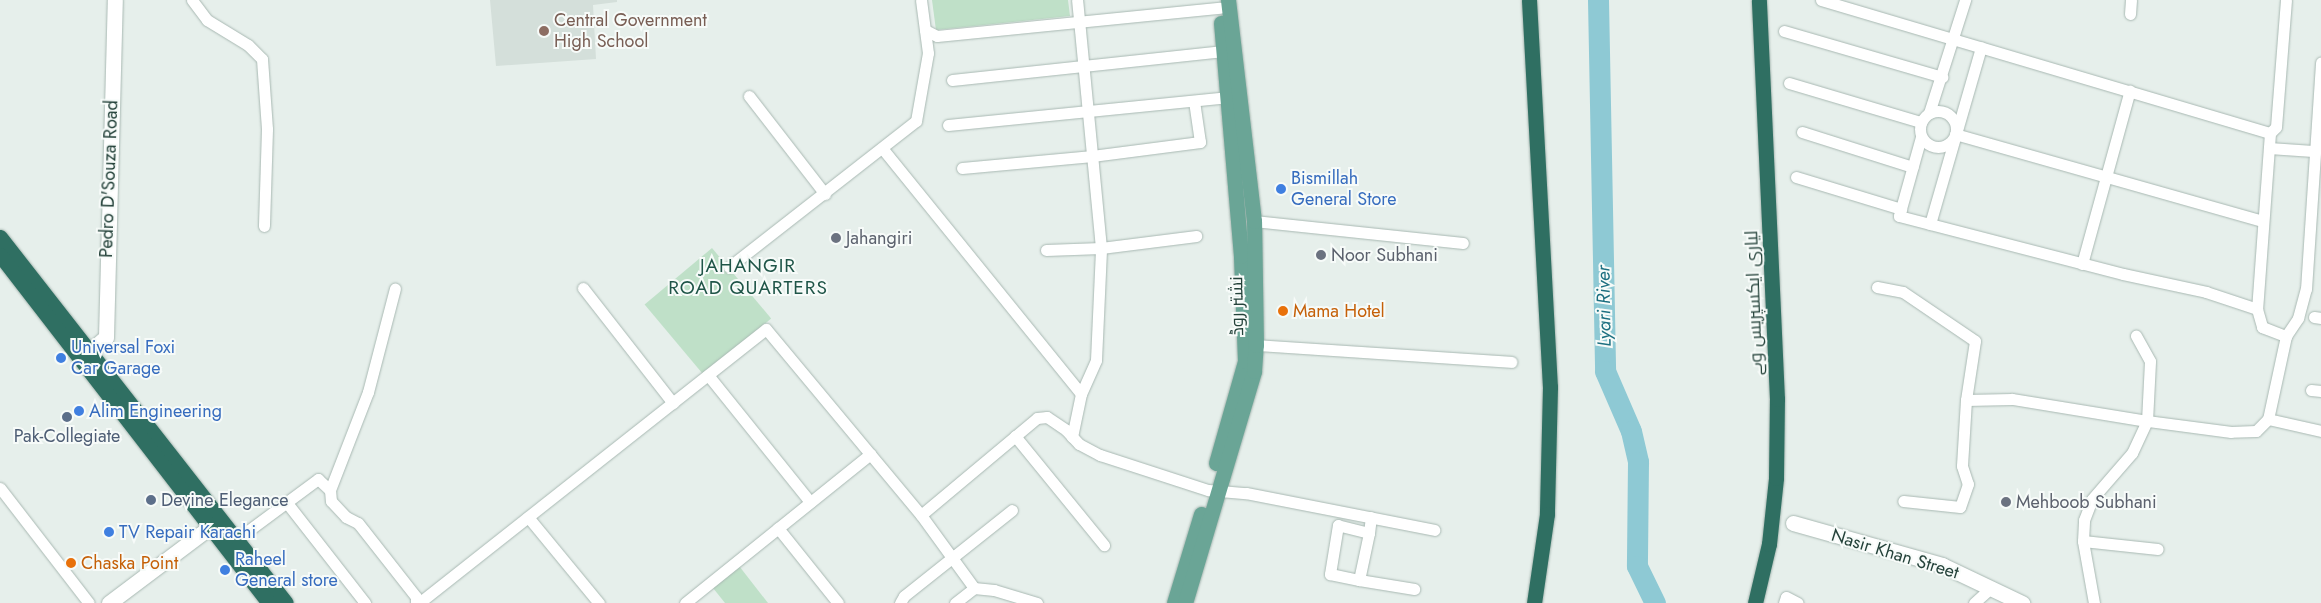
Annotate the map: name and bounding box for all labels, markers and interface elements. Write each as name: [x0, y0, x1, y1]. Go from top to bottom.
place label: Central Government High School: [554, 10, 707, 52]
marker: Central Government High School: [538, 25, 550, 37]
street label: Pedro D'Souza Road: [95, 100, 123, 258]
place label: Bismillah General Store: [1291, 168, 1396, 210]
marker: Bismillah General Store: [1275, 183, 1287, 195]
place label: Jahangiri: [846, 227, 912, 249]
street label: لیاری ایکسپریس وے: [1741, 230, 1767, 376]
marker: Jahangiri: [830, 232, 842, 244]
place label: Noor Subhani: [1331, 244, 1438, 266]
marker: Noor Subhani: [1315, 249, 1327, 261]
district label: JAHANGIR ROAD QUARTERS: [667, 255, 829, 299]
water label: Lyari River: [1592, 265, 1616, 347]
street label: نشتر روڈ: [1226, 276, 1248, 336]
place label: Mama Hotel: [1293, 300, 1385, 322]
marker: Mama Hotel: [1277, 305, 1289, 317]
place label: Universal Foxi Car Garage: [71, 337, 175, 379]
marker: Universal Foxi Car Garage: [55, 352, 67, 364]
place label: Alim Engineering: [89, 400, 222, 422]
marker: Alim Engineering: [73, 405, 85, 417]
marker: Pak-Collegiate: [61, 411, 73, 423]
place label: Pak-Collegiate: [14, 425, 120, 447]
place label: Devine Elegance: [161, 489, 289, 511]
place label: Mehboob Subhani: [2016, 491, 2157, 513]
marker: Devine Elegance: [145, 494, 157, 506]
marker: Mehboob Subhani: [2000, 496, 2012, 508]
place label: TV Repair Karachi: [119, 521, 256, 543]
street label: Nasir Khan Street: [1829, 524, 1961, 584]
marker: TV Repair Karachi: [103, 526, 115, 538]
place label: Raheel General store: [235, 549, 338, 592]
place label: Chaska Point: [81, 552, 178, 574]
marker: Chaska Point: [65, 557, 77, 569]
marker: Raheel General store: [219, 564, 231, 576]

